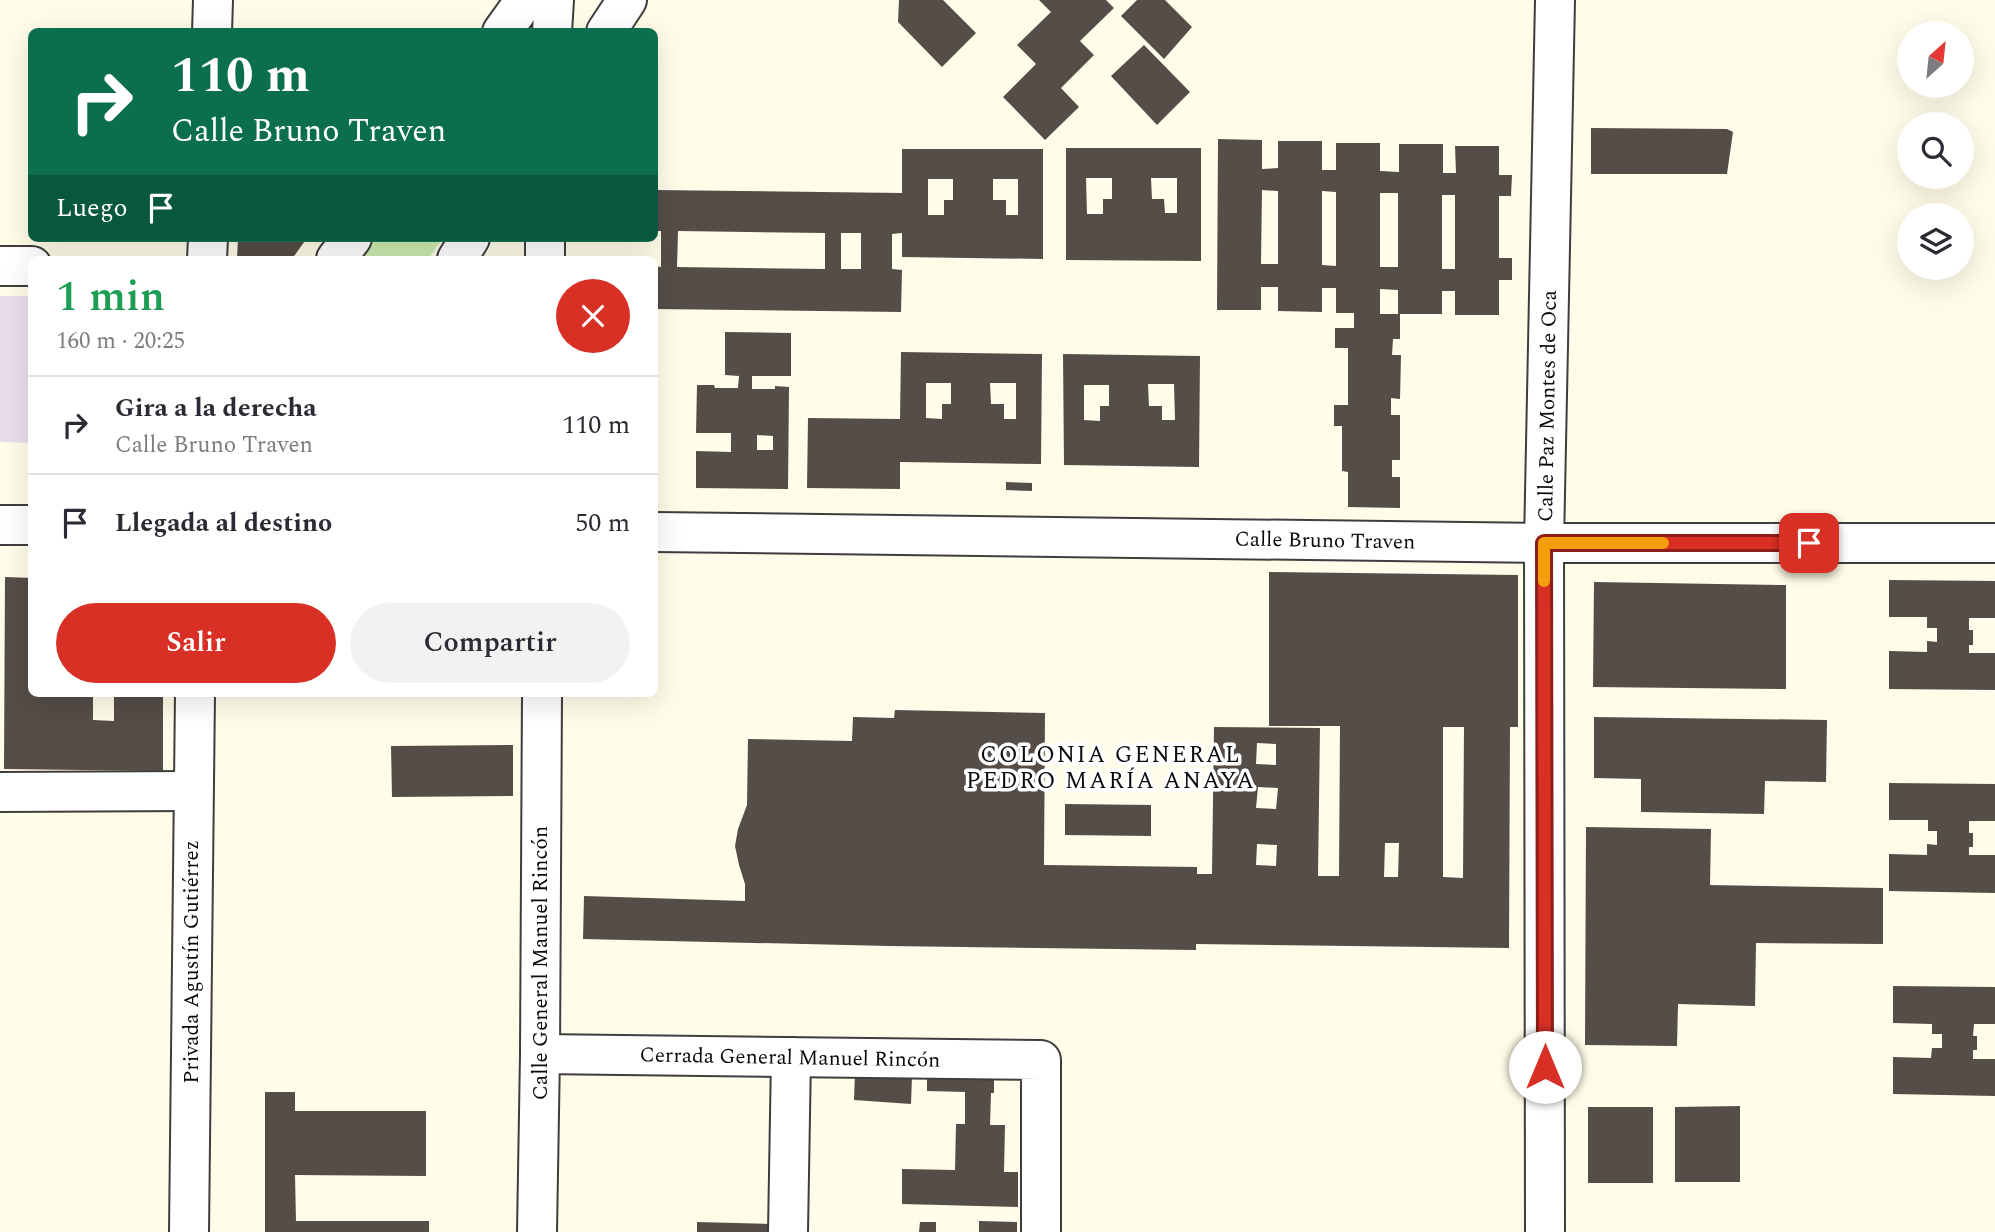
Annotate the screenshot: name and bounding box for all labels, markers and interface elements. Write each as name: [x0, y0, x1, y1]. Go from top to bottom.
north arrow: [1897, 21, 1974, 98]
map controls: [1897, 21, 1974, 280]
text: 110 m: [171, 39, 310, 114]
icon: right: [56, 56, 147, 147]
text: Calle Bruno Traven: [171, 107, 446, 156]
button: search: [1897, 112, 1974, 189]
text: Luego: [56, 188, 128, 228]
icon: arrive: [142, 189, 180, 227]
button: layers: [1897, 203, 1974, 280]
text: 1 min: [56, 266, 165, 329]
button: close: [556, 279, 630, 353]
street label: Calle Paz Montes de Oca: [1530, 289, 1566, 522]
text: 160 m · 20:25: [56, 324, 185, 359]
text: Gira a la derecha: [115, 388, 317, 428]
text: 110 m: [562, 405, 630, 445]
icon: right: [56, 406, 94, 444]
text: Calle Bruno Traven: [115, 428, 313, 463]
text: Llegada al destino: [115, 503, 332, 543]
text: 50 m: [575, 503, 630, 543]
icon: arrive: [56, 504, 94, 542]
pin: [1779, 513, 1839, 573]
street label: Calle Bruno Traven: [1234, 523, 1416, 559]
icon: arrive: [1790, 524, 1828, 562]
button: Salir: [56, 603, 336, 683]
button: Compartir: [350, 603, 630, 683]
district label: COLONIA GENERAL PEDRO MARÍA ANAYA: [966, 738, 1256, 799]
street label: Calle General Manuel Rincón: [525, 826, 557, 1100]
street label: Privada Agustín Gutiérrez: [176, 840, 208, 1084]
position arrow: [1508, 1030, 1582, 1104]
street label: Cerrada General Manuel Rincón: [639, 1039, 941, 1077]

